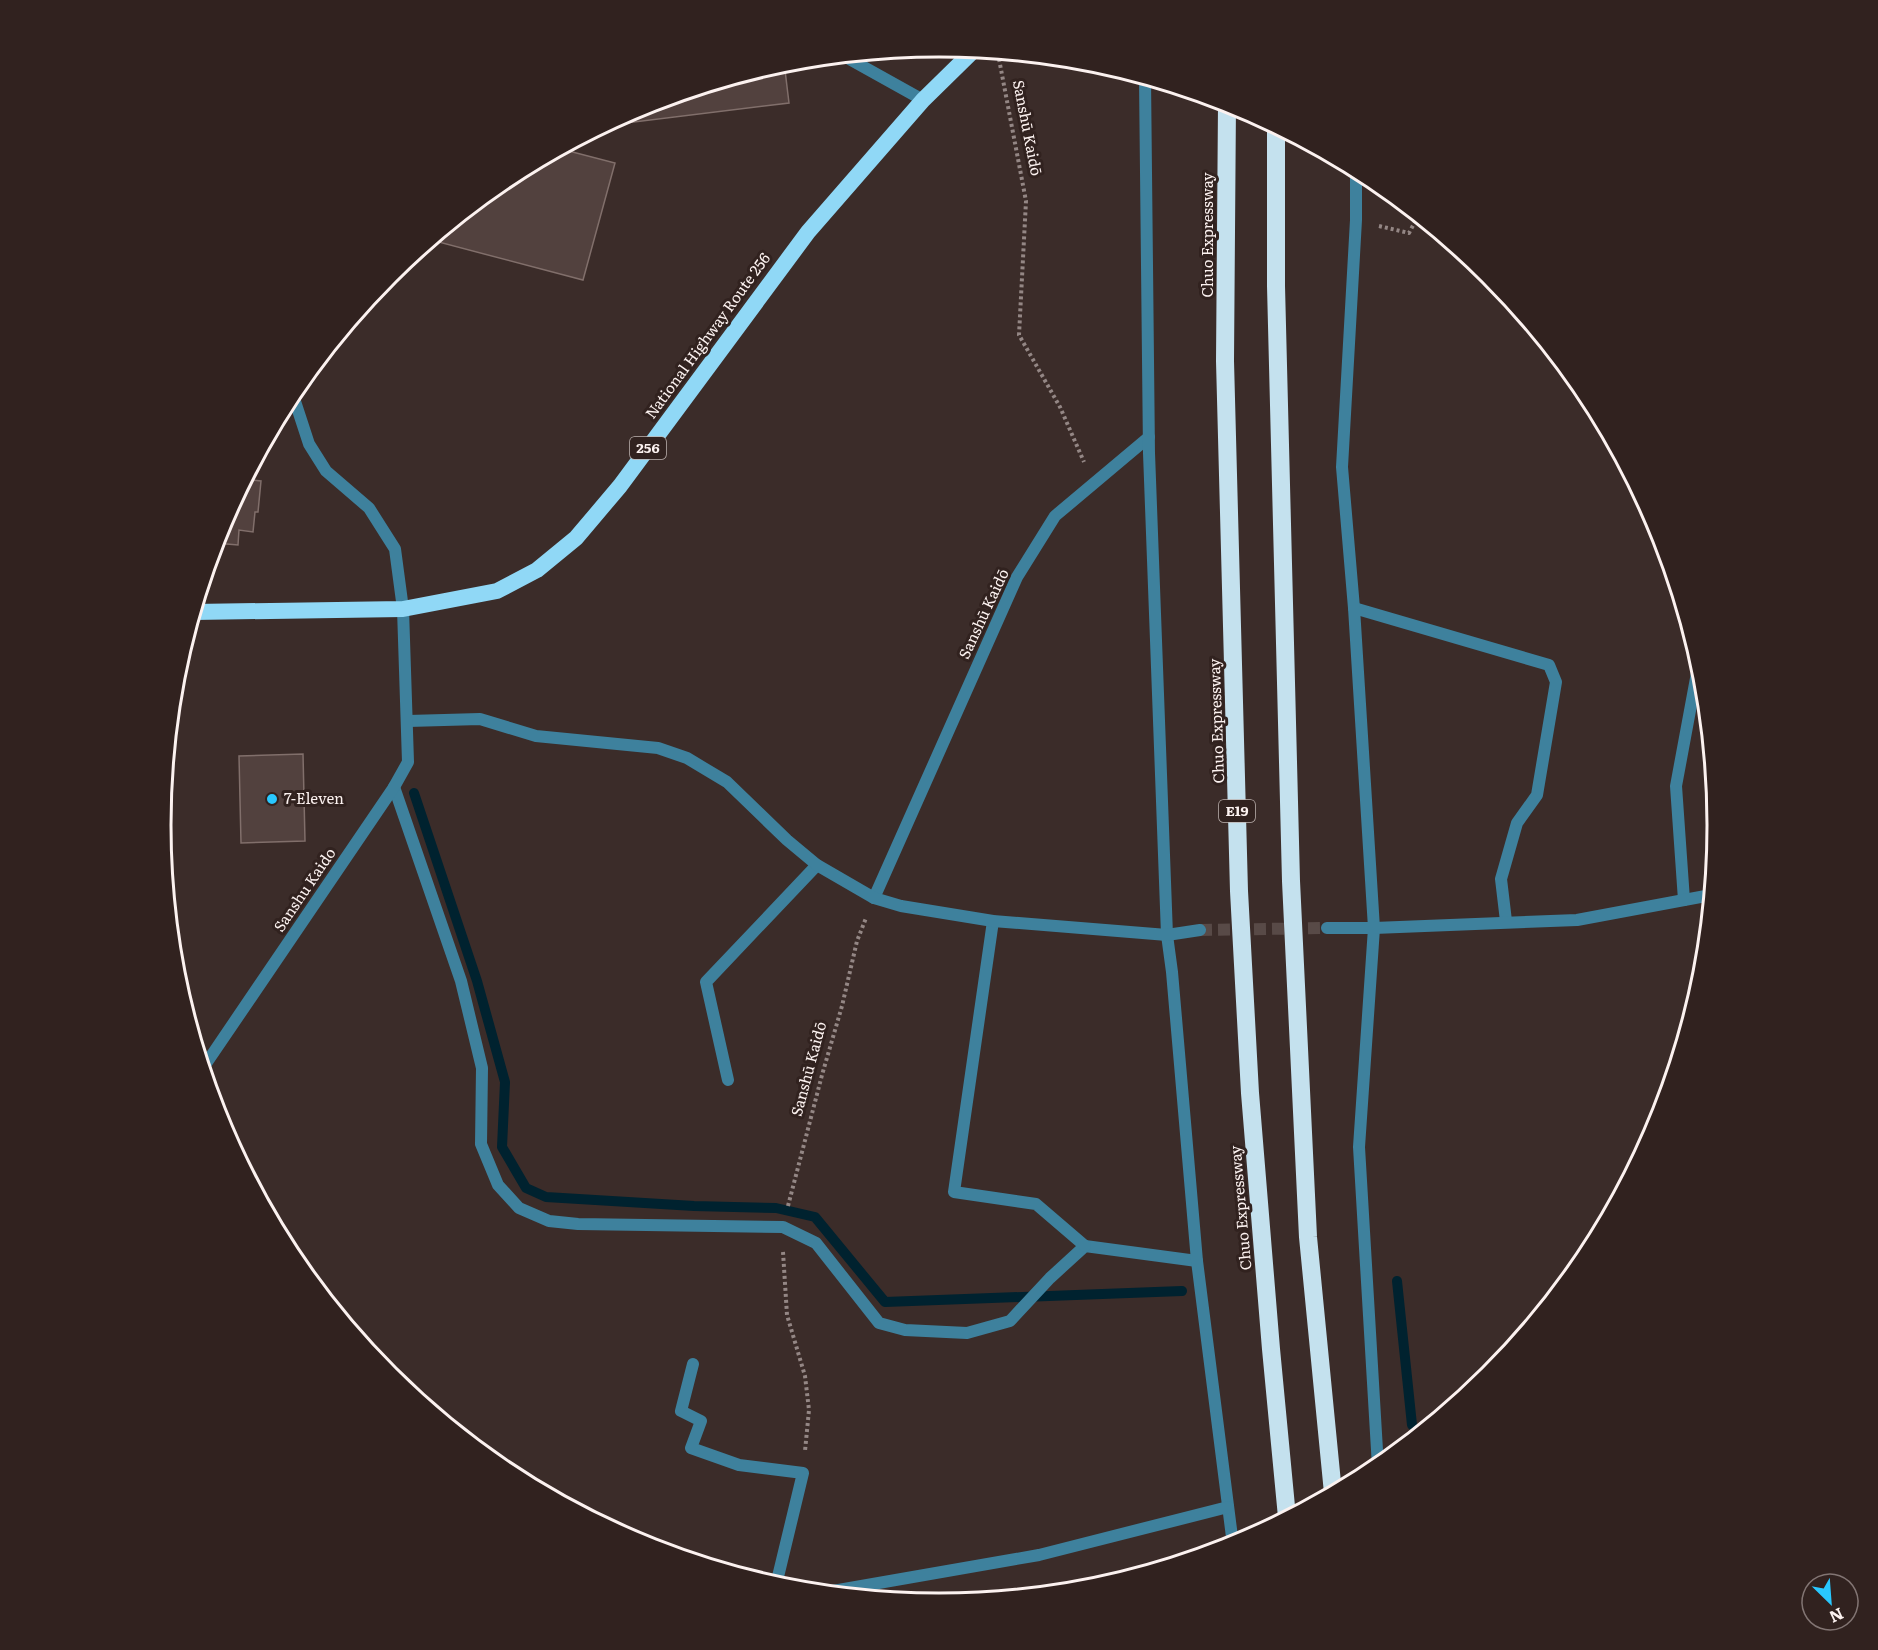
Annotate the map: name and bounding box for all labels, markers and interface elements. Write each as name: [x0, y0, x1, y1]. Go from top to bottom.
street label: Sanshū Kaidō: [1008, 78, 1049, 178]
street label: Chuo Expressway: [1195, 172, 1218, 298]
street label: National Highway Route 256: [639, 247, 775, 423]
road number: 256: [630, 437, 666, 459]
street label: Sanshū Kaidō: [952, 564, 1014, 662]
street label: Chuo Expressway: [1202, 658, 1229, 784]
place label: 7-Eleven: [284, 786, 344, 809]
marker: 7-Eleven: [265, 792, 279, 806]
road number: E19: [1219, 800, 1255, 822]
street label: Sanshu Kaido: [267, 842, 341, 936]
street label: Sanshū Kaidō: [784, 1018, 831, 1119]
street label: Chuo Expressway: [1223, 1144, 1256, 1271]
north arrow: [1800, 1572, 1860, 1632]
text: N: [1826, 1603, 1848, 1630]

